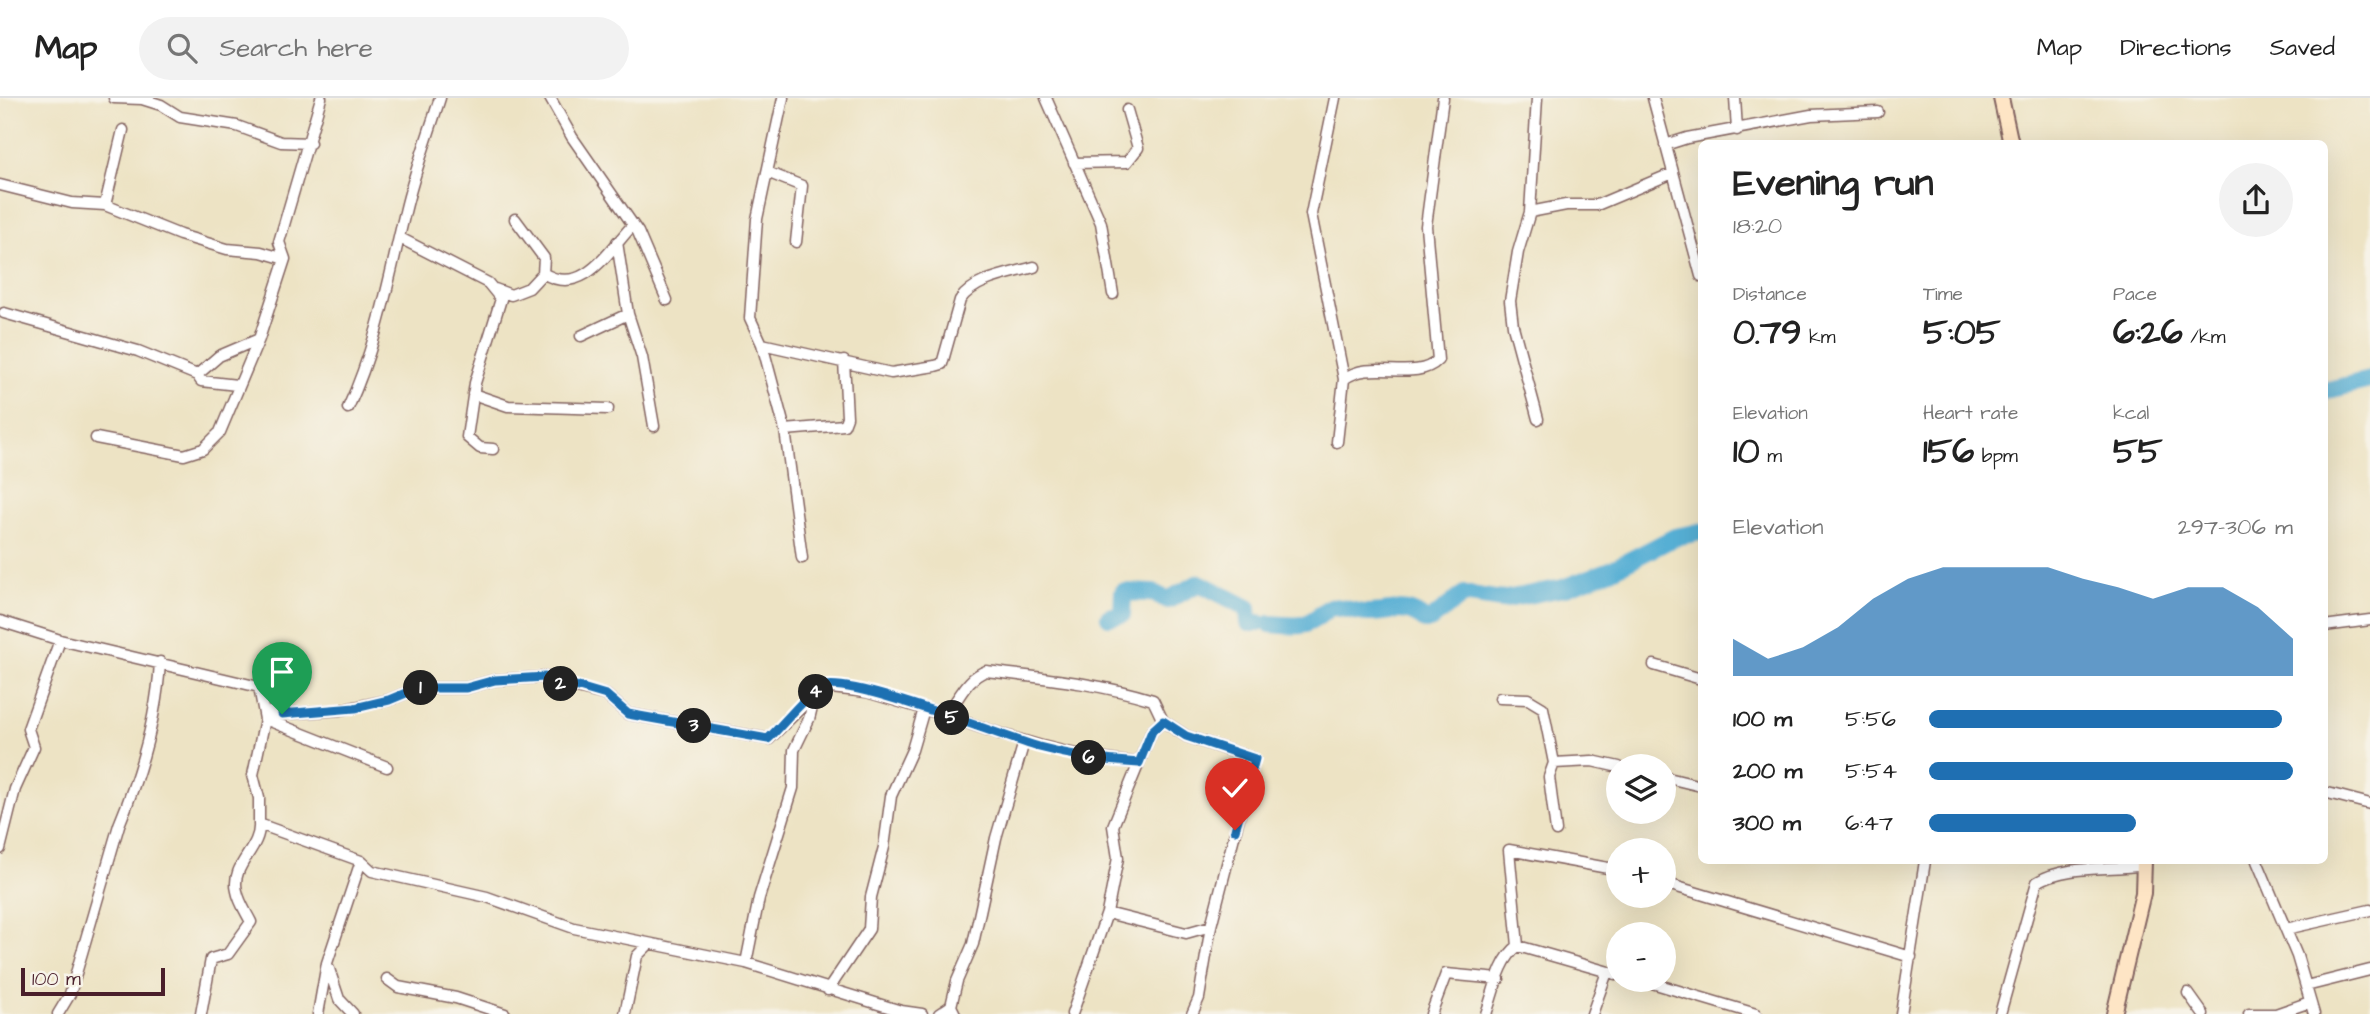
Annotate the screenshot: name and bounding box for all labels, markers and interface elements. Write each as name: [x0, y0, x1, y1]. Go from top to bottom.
search box: [139, 17, 629, 80]
text: Map: [35, 25, 97, 71]
icon: search: [163, 29, 201, 67]
text: Search here: [219, 30, 373, 66]
text: Map: [2037, 31, 2082, 65]
text: Directions: [2120, 31, 2232, 65]
text: Saved: [2270, 31, 2335, 65]
text: Evening run: [1733, 158, 1934, 210]
button: share: [2219, 163, 2293, 237]
text: 18:20: [1733, 210, 1782, 242]
text: Distance: [1733, 281, 1807, 308]
text: Time: [1923, 281, 1963, 308]
text: Pace: [2113, 281, 2157, 308]
text: 0.79: [1733, 308, 1801, 357]
text: 5:05: [1923, 308, 2001, 357]
text: 6:26: [2113, 308, 2183, 357]
text: km: [1801, 324, 1836, 351]
text: /km: [2183, 324, 2225, 351]
text: Elevation: [1733, 400, 1808, 427]
text: Heart rate: [1923, 400, 2018, 427]
text: kcal: [2113, 400, 2149, 427]
text: 10: [1733, 427, 1760, 476]
text: 156: [1923, 427, 1974, 476]
text: 55: [2113, 427, 2163, 476]
text: m: [1760, 443, 1782, 470]
text: bpm: [1974, 443, 2018, 470]
text: Elevation: [1733, 511, 1824, 543]
text: 297–306 m: [2178, 511, 2293, 543]
pin: [252, 642, 312, 714]
icon: arrive: [263, 653, 301, 691]
pin: 2: [544, 666, 578, 702]
pin: 1: [404, 670, 438, 706]
text: 2: [555, 670, 566, 697]
text: 1: [419, 674, 422, 701]
pin: 4: [798, 674, 834, 710]
text: 4: [809, 678, 822, 705]
pin: 5: [934, 700, 970, 736]
text: 100 m: [1733, 703, 1792, 735]
text: 5:56: [1845, 703, 1896, 735]
text: 5: [945, 704, 958, 731]
pin: 3: [676, 708, 712, 744]
text: 3: [689, 712, 698, 739]
pin: 6: [1072, 740, 1106, 776]
text: 6: [1083, 744, 1094, 771]
map controls: [1606, 754, 1676, 992]
button: layers: [1606, 754, 1676, 824]
text: 200 m: [1733, 755, 1802, 787]
text: 5:54: [1845, 755, 1897, 787]
pin: [1205, 758, 1265, 830]
icon: check: [1216, 769, 1254, 807]
text: 300 m: [1733, 807, 1801, 839]
text: 6:47: [1845, 807, 1893, 839]
button: +: [1606, 838, 1676, 908]
button: −: [1606, 922, 1676, 992]
scale bar: [21, 965, 164, 997]
text: 100 m: [32, 966, 81, 993]

